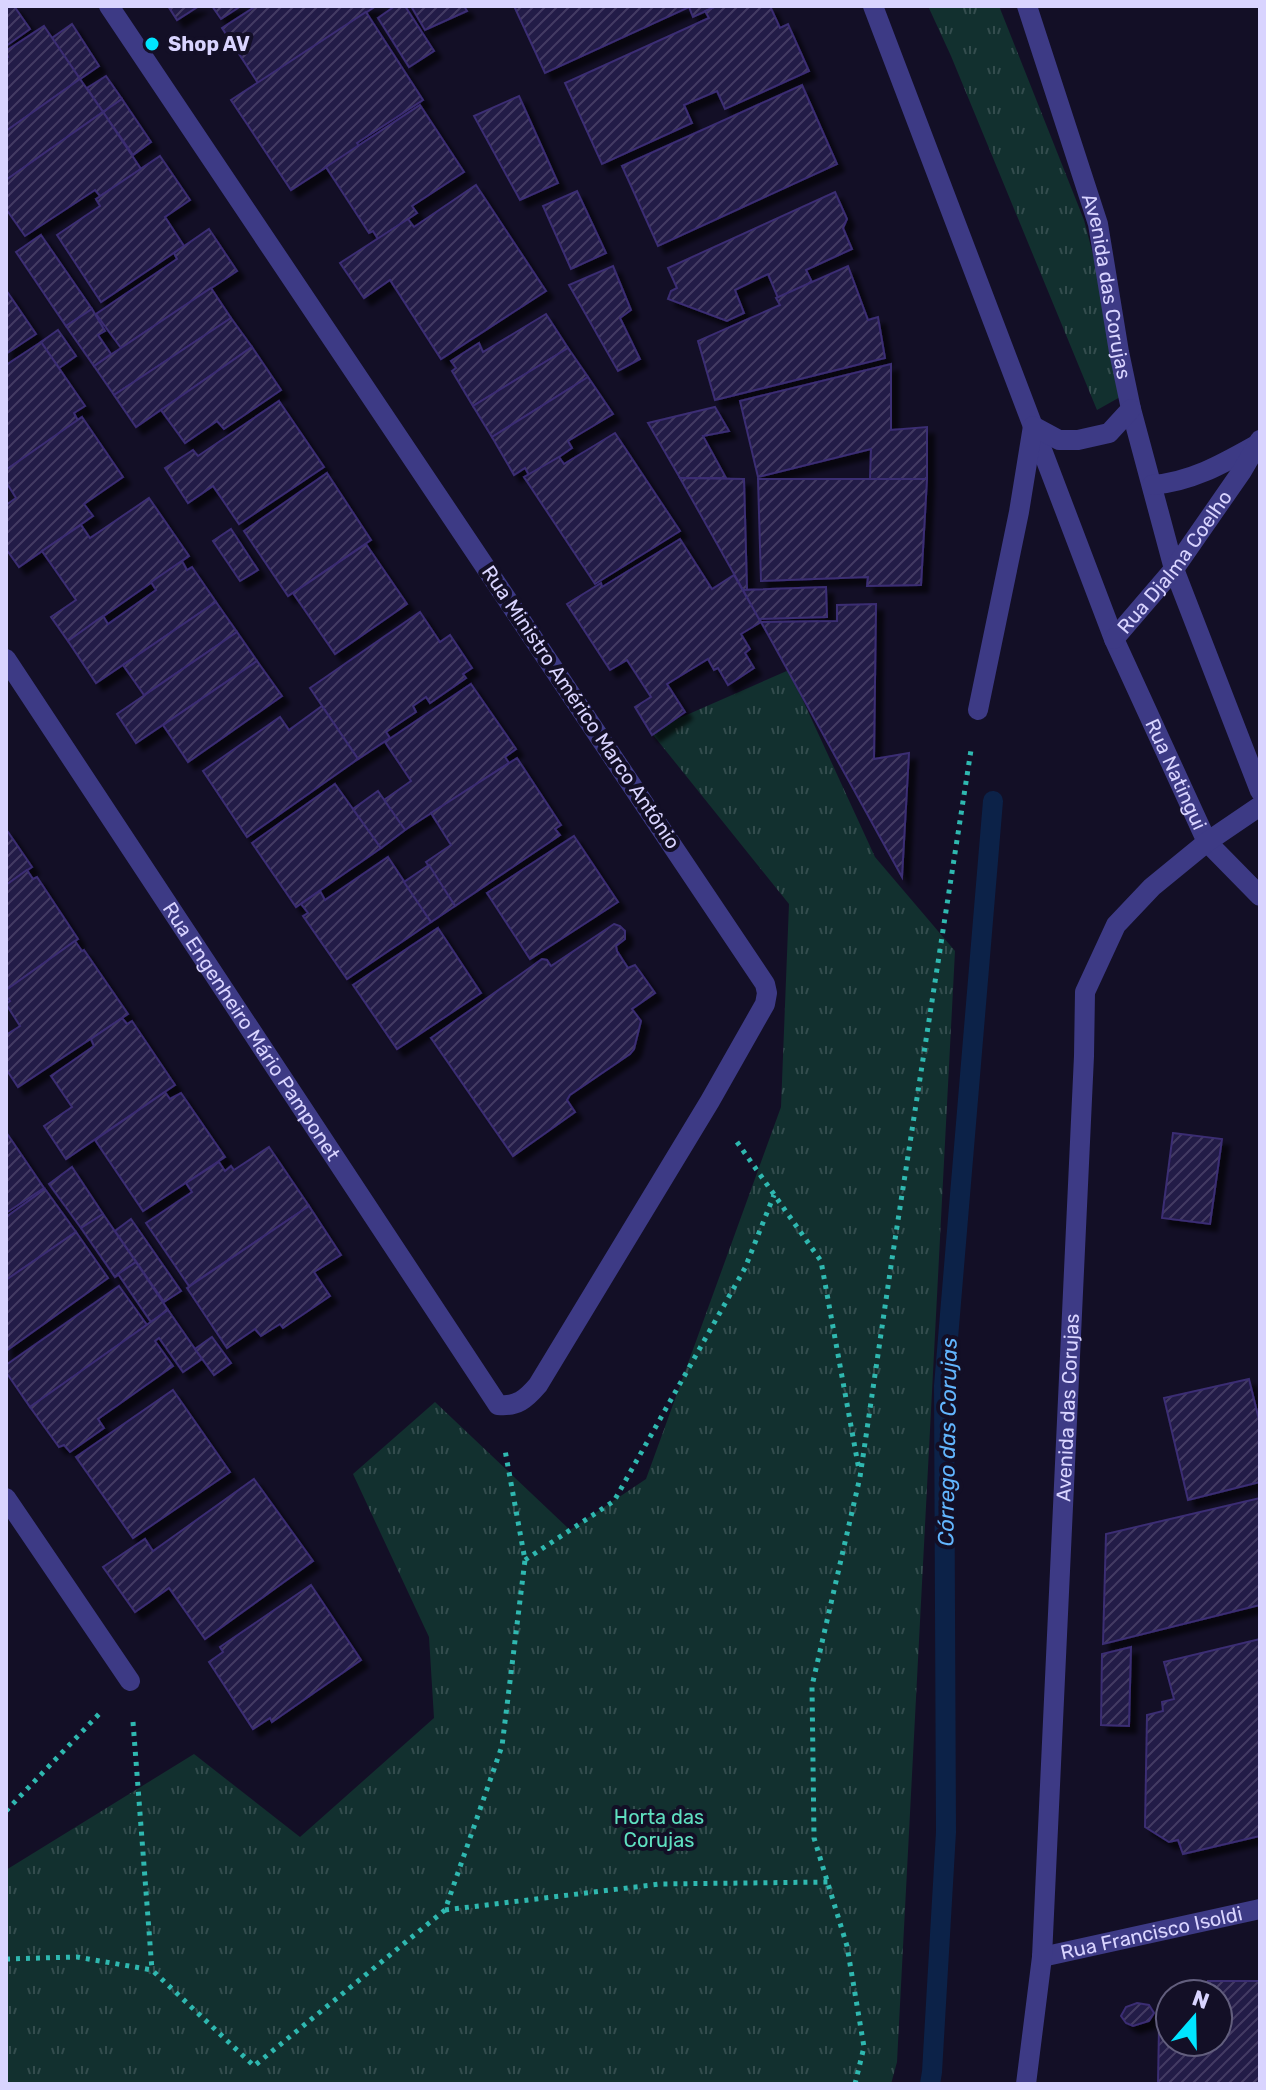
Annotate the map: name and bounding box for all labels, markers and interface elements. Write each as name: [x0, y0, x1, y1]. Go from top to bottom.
place label: Shop AV: [168, 32, 250, 56]
marker: Shop AV: [143, 35, 161, 53]
street label: Avenida das Corujas: [1077, 190, 1136, 381]
street label: Rua Djalma Coelho: [1112, 486, 1237, 639]
street label: Rua Ministro Américo Marco Antônio: [477, 561, 685, 853]
street label: Rua Natingui: [1140, 715, 1212, 834]
street label: Rua Engenheiro Mário Pamponet: [158, 898, 345, 1165]
street label: Avenida das Corujas: [1051, 1313, 1084, 1502]
water label: Córrego das Corujas: [932, 1337, 963, 1547]
park label: Horta das Corujas: [614, 1805, 704, 1852]
street label: Rua Francisco Isoldi: [1058, 1901, 1245, 1965]
north arrow: [1154, 1978, 1234, 2058]
text: N: [1189, 1984, 1213, 2015]

